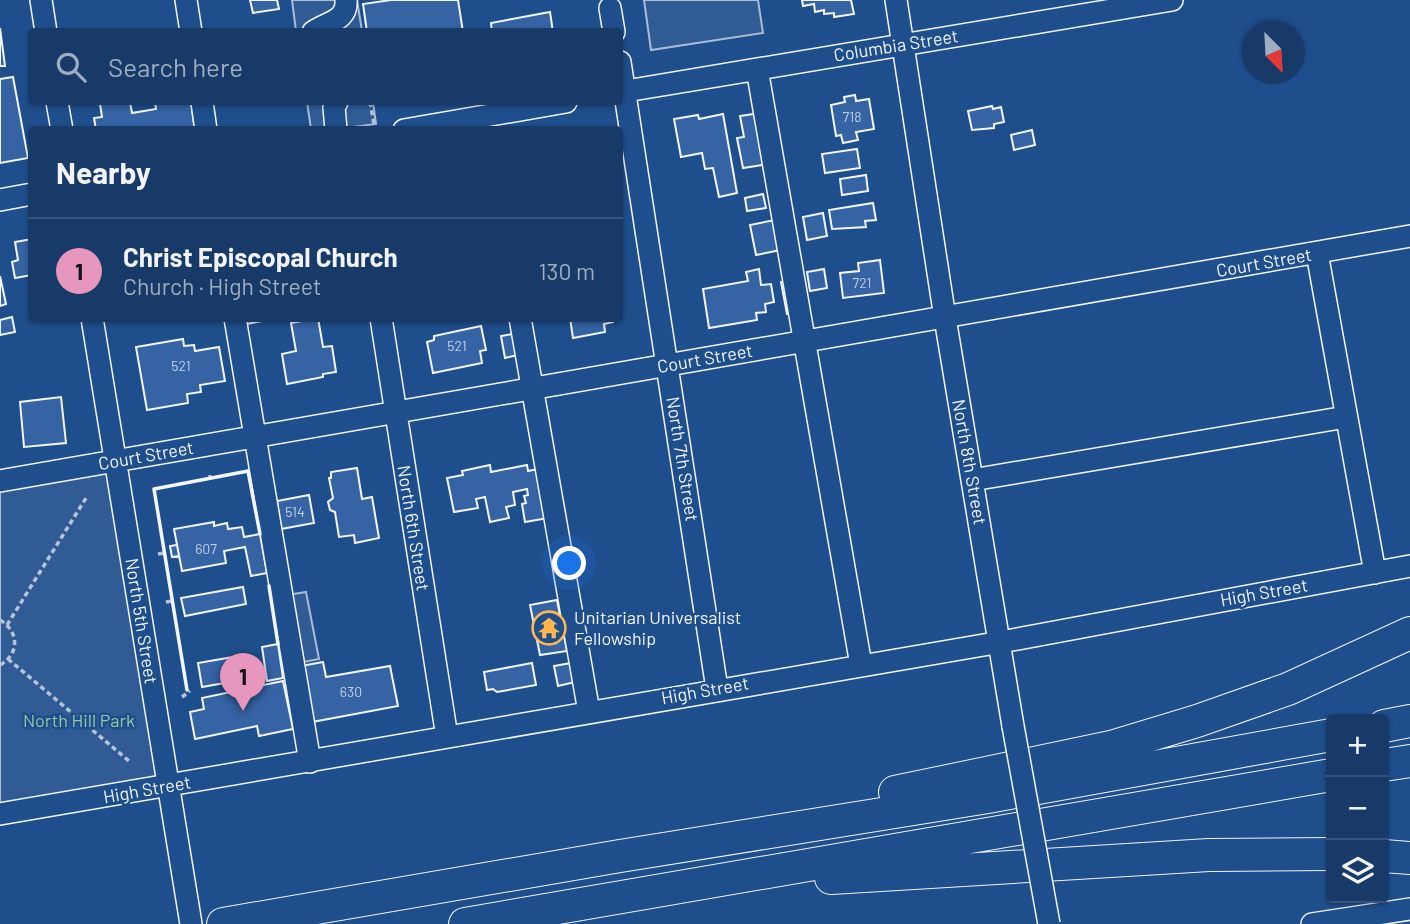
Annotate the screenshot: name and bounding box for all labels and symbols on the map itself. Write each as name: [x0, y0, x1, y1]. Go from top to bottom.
north arrow: [1242, 21, 1305, 84]
street label: Columbia Street: [832, 24, 960, 66]
house number: 718: [843, 108, 861, 125]
street label: Court Street: [1214, 243, 1313, 281]
house number: 721: [853, 274, 871, 291]
house number: 521: [447, 337, 467, 354]
street label: Court Street: [655, 339, 754, 377]
house number: 521: [171, 357, 191, 374]
street label: North 7th Street: [662, 395, 704, 523]
street label: North 8th Street: [948, 397, 992, 526]
street label: Court Street: [96, 436, 195, 474]
street label: North 6th Street: [393, 463, 435, 592]
house number: 514: [285, 503, 305, 520]
house number: 607: [195, 540, 217, 557]
your location: [552, 546, 586, 580]
street label: North 5th Street: [121, 556, 163, 685]
street label: High Street: [1218, 574, 1309, 611]
place label: Unitarian Universalist Fellowship: [574, 606, 741, 649]
temple icon: Unitarian Universalist Fellowship: [530, 609, 568, 647]
pin: 1: [220, 653, 266, 711]
street label: High Street: [659, 672, 750, 709]
house number: 630: [340, 683, 362, 700]
park label: North Hill Park: [23, 709, 135, 731]
street label: High Street: [101, 771, 192, 808]

